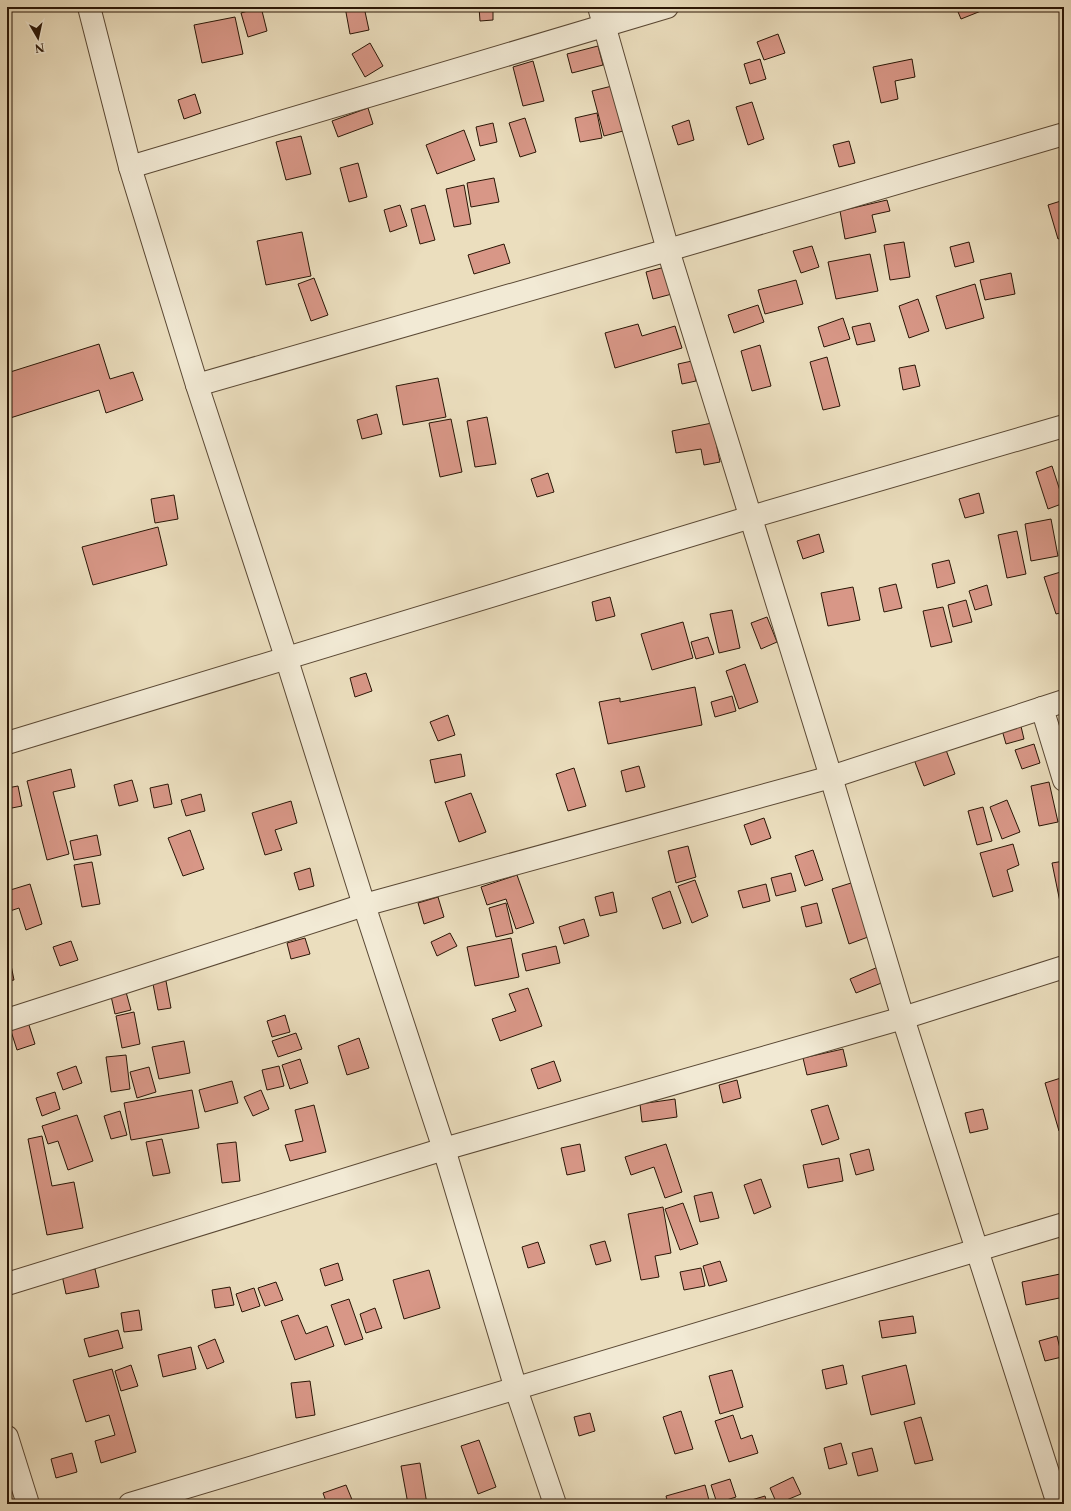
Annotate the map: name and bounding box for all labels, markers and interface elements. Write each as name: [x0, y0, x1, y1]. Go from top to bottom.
north arrow: [18, 18, 58, 58]
text: N: [33, 40, 45, 56]

